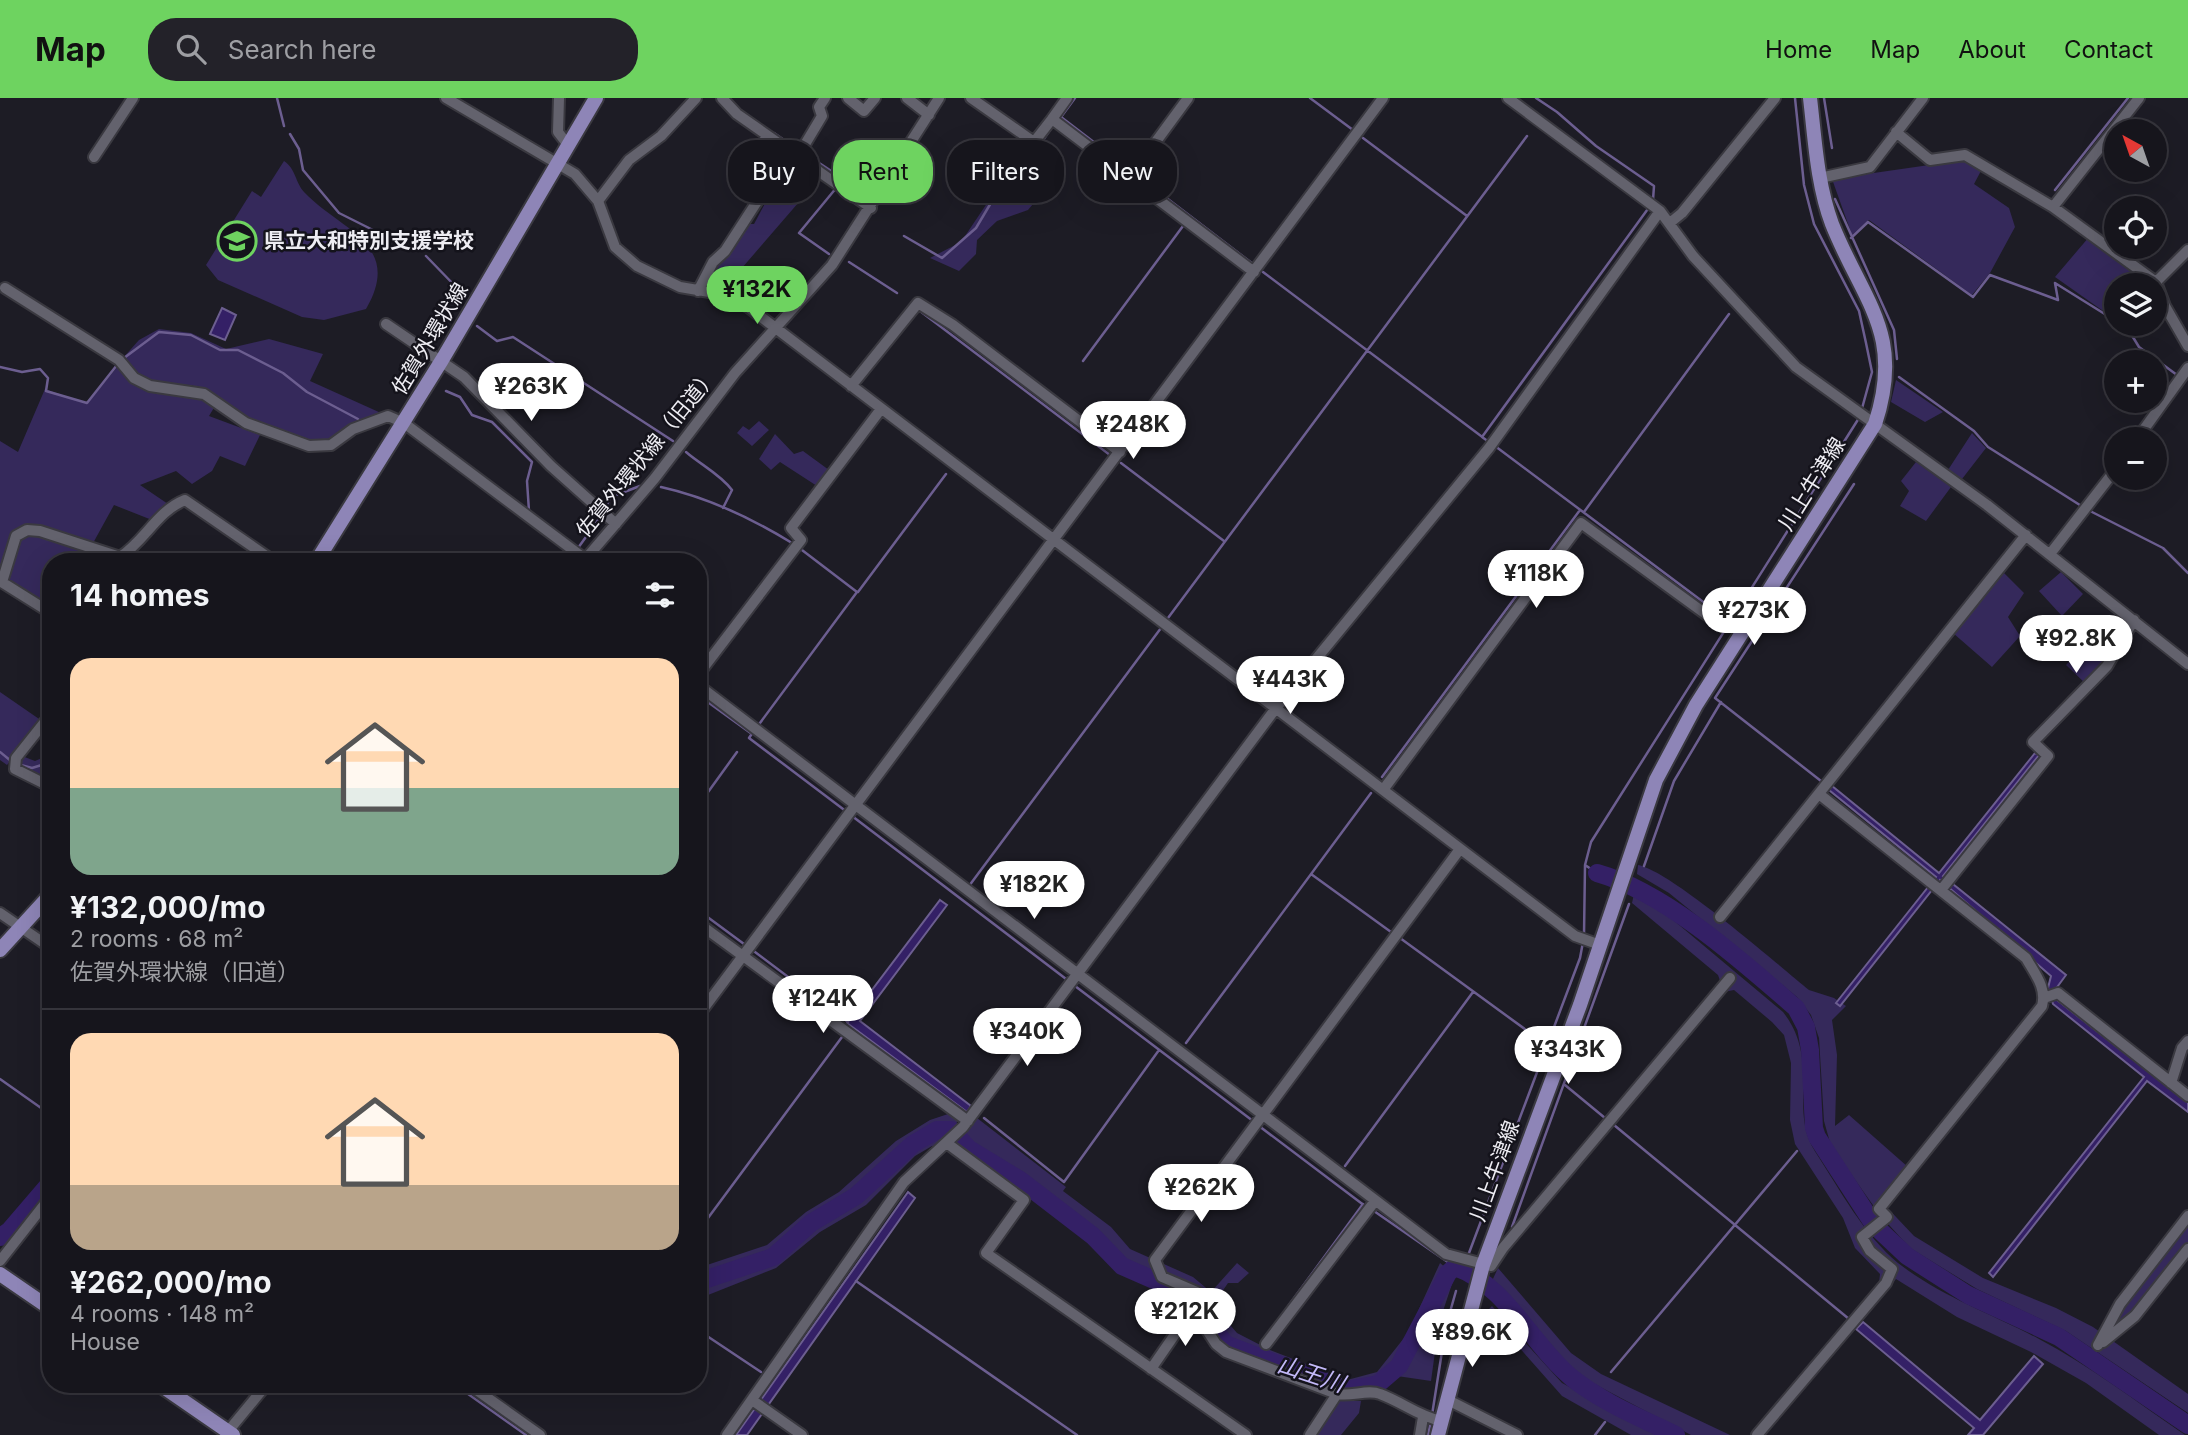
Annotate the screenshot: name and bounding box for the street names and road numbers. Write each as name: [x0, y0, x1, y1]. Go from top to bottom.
street label: 佐賀外環状線: [386, 278, 473, 399]
street label: 佐賀外環状線（旧道）: [571, 363, 722, 542]
street label: 川上牛津線: [1773, 433, 1850, 535]
street label: 川上牛津線: [1465, 1117, 1524, 1224]

